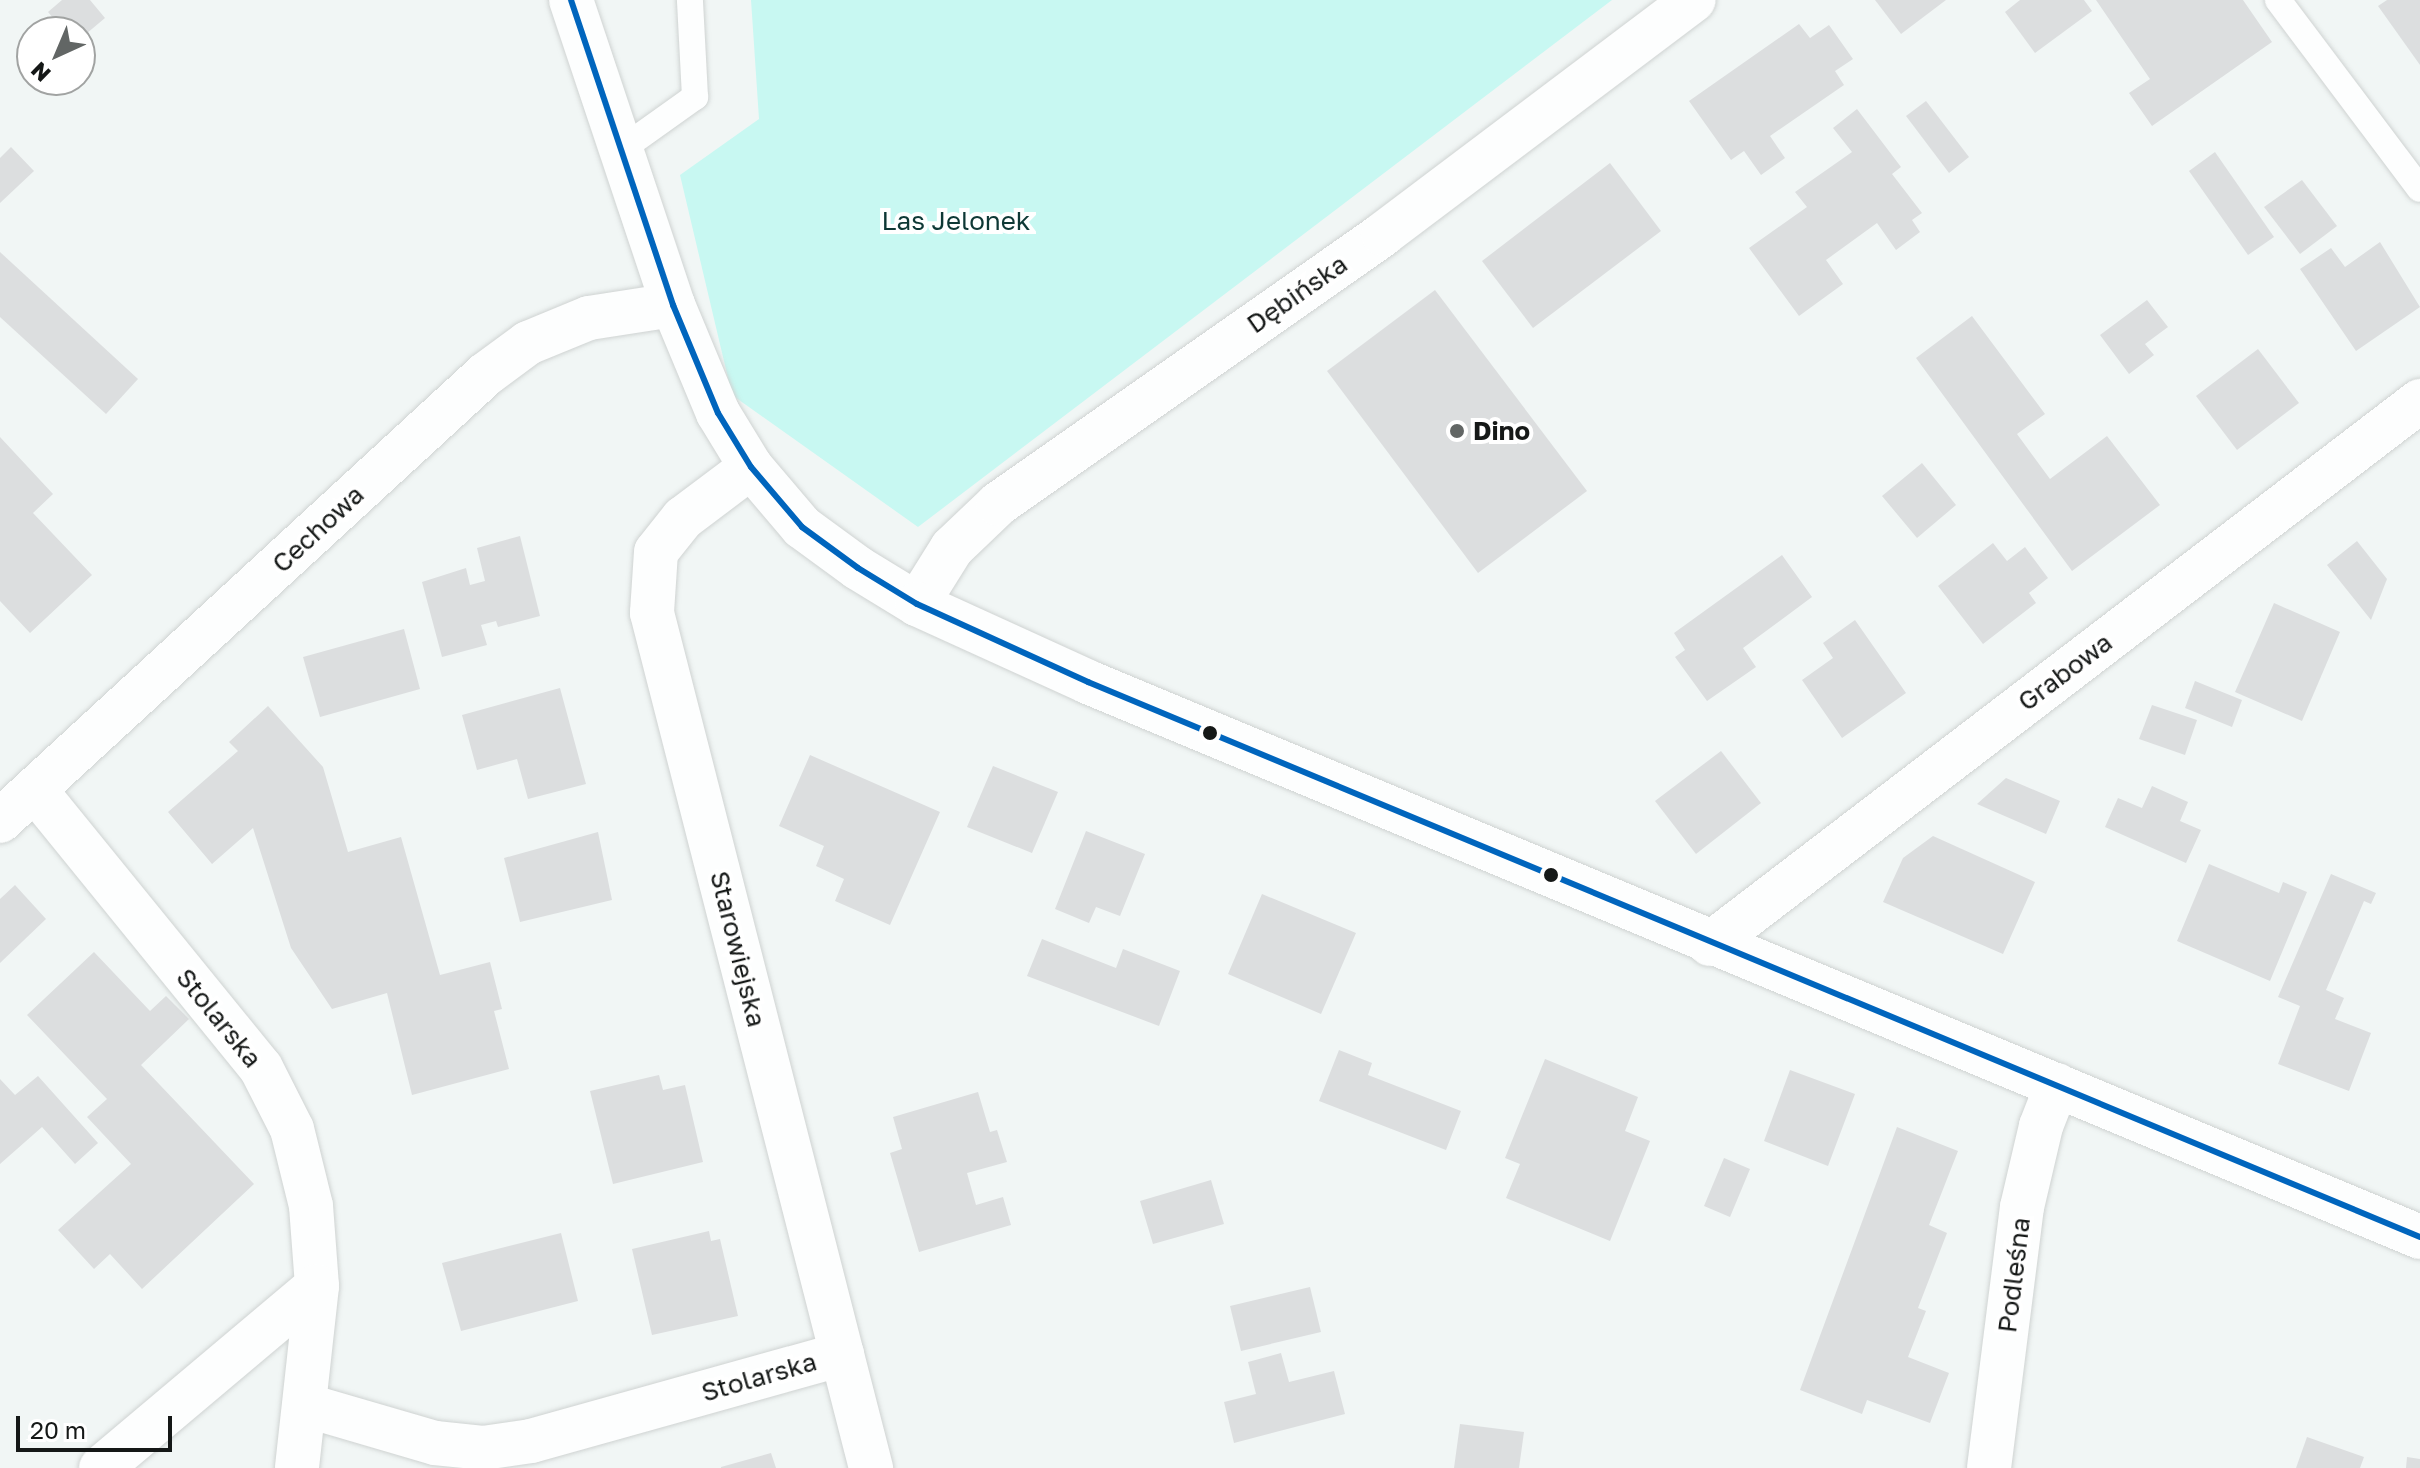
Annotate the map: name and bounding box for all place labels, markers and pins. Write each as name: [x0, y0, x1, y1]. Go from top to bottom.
place label: Dino: [1473, 415, 1530, 447]
marker: Dino: [1448, 422, 1466, 440]
unlabelled marker: [1202, 725, 1218, 741]
unlabelled marker: [1543, 867, 1559, 883]

